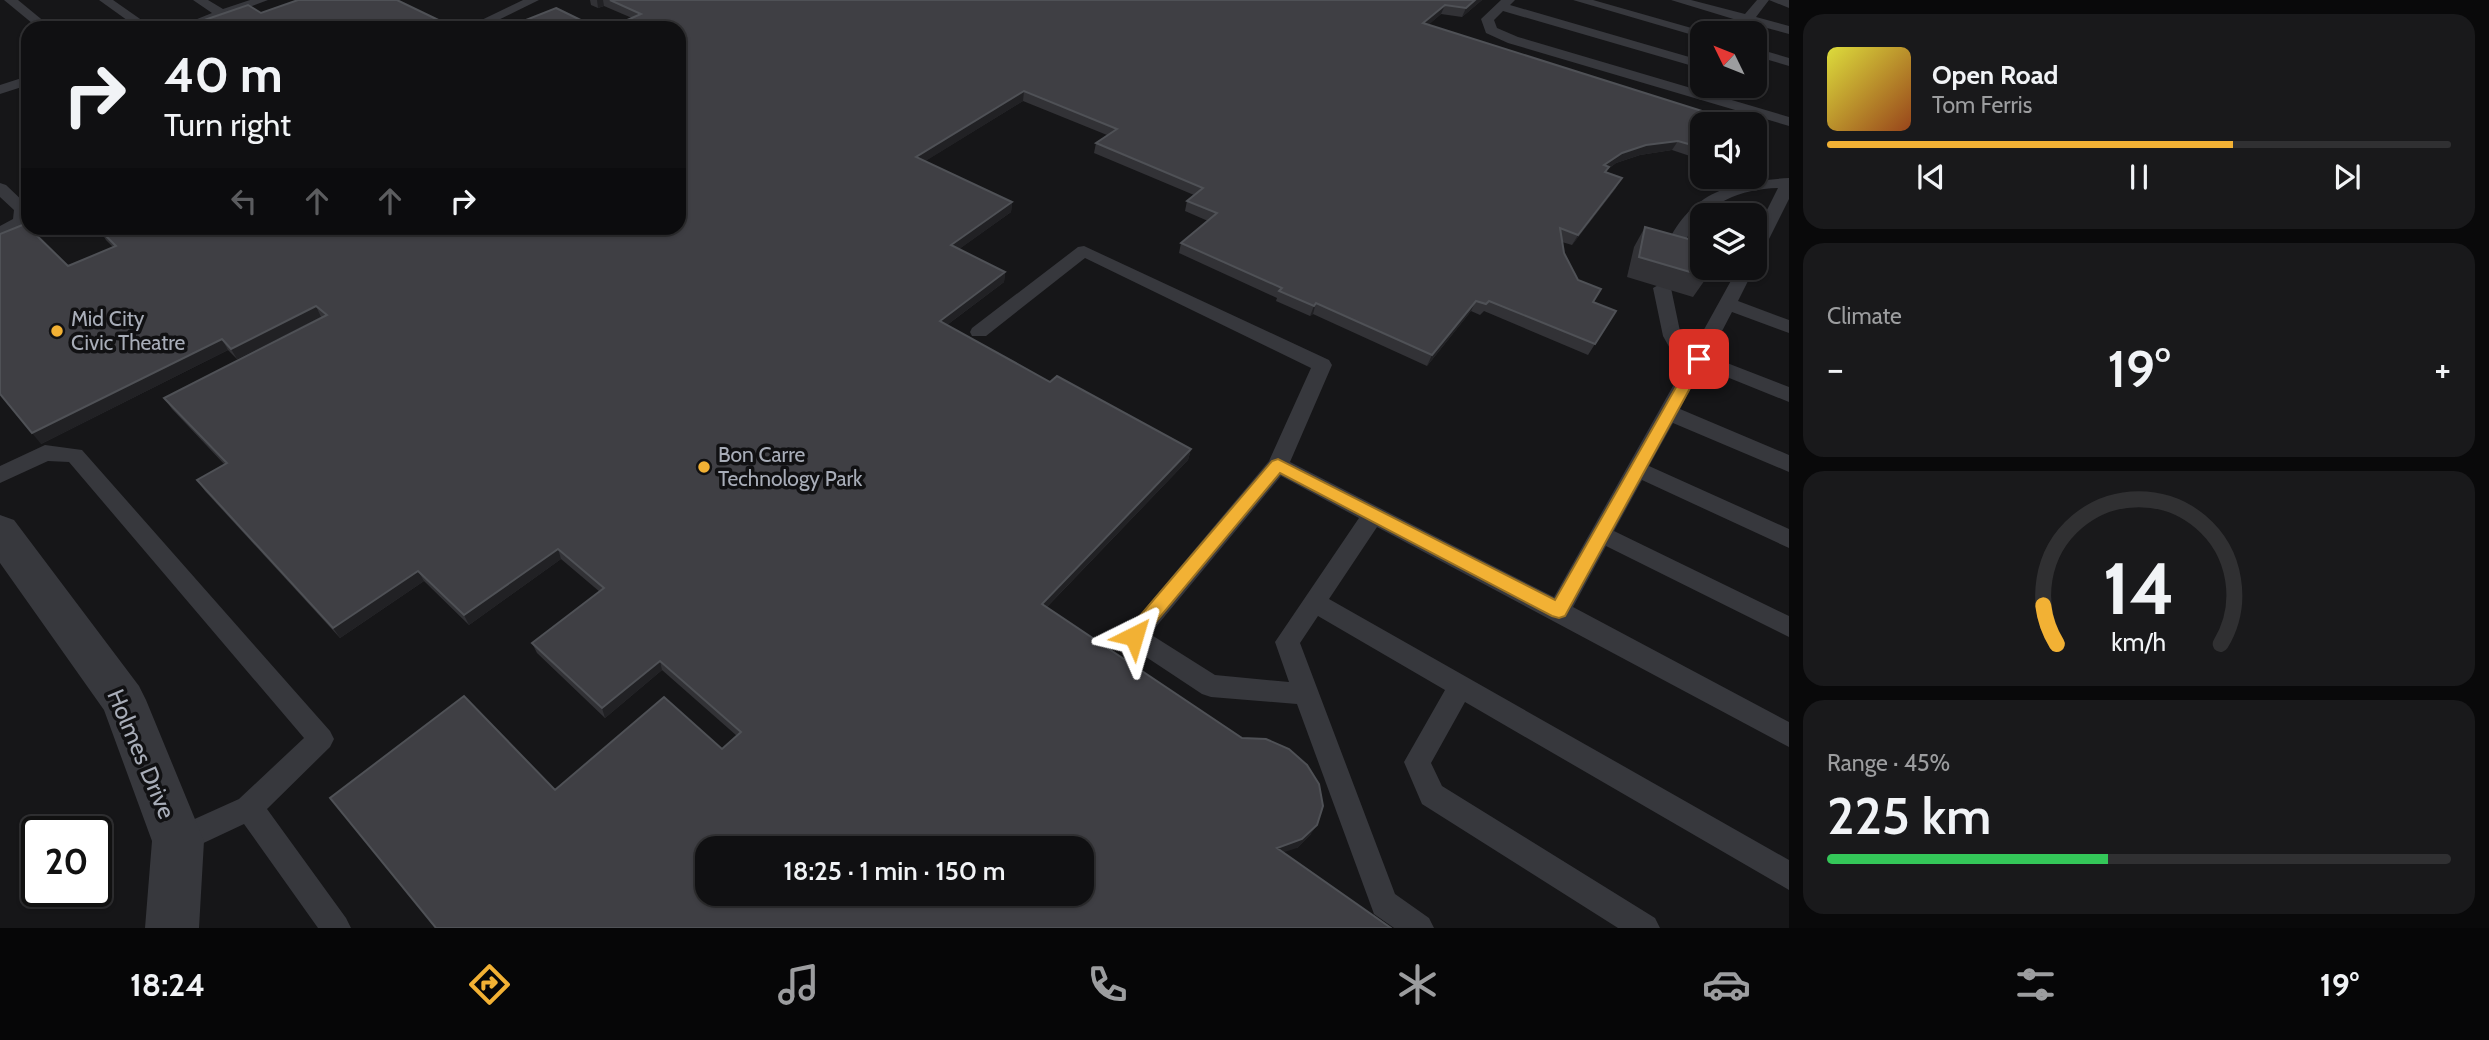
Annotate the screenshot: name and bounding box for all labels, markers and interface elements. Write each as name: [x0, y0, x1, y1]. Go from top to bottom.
north arrow: [1690, 21, 1768, 98]
map controls: [1690, 21, 1767, 280]
text: 40 m: [164, 45, 283, 104]
icon: right: [49, 49, 140, 140]
text: Open Road: [1932, 59, 2058, 91]
text: Tom Ferris: [1932, 91, 2032, 119]
text: Turn right: [164, 105, 291, 144]
button: sound: [1690, 112, 1767, 189]
icon: previous: [1912, 158, 1950, 196]
icon: pause: [2120, 158, 2158, 196]
icon: next: [2328, 158, 2366, 196]
icon: left: [225, 182, 263, 220]
icon: ahead: [298, 182, 336, 220]
icon: ahead: [371, 182, 409, 220]
icon: right: [444, 182, 482, 220]
button: layers: [1690, 203, 1767, 280]
text: Climate: [1827, 302, 1902, 330]
place label: Mid City Civic Theatre: [71, 306, 186, 355]
marker: Mid City Civic Theatre: [49, 323, 65, 339]
pin: [1669, 329, 1729, 389]
text: 19°: [2108, 337, 2170, 400]
icon: arrive: [1680, 340, 1718, 378]
text: −: [1827, 345, 1844, 392]
text: +: [2434, 345, 2451, 392]
place label: Bon Carre Technology Park: [718, 442, 863, 491]
marker: Bon Carre Technology Park: [696, 459, 712, 475]
text: 14: [2103, 545, 2175, 633]
position arrow: [1097, 599, 1171, 673]
text: km/h: [2112, 627, 2166, 657]
street label: Holmes Drive: [101, 685, 182, 823]
text: Range · 45%: [1827, 749, 1950, 777]
text: 225 km: [1827, 784, 1991, 847]
speed limit sign: 20: [21, 816, 112, 907]
text: 18:25 · 1 min · 150 m: [784, 855, 1005, 887]
icon: directions: [465, 960, 514, 1009]
icon: music: [774, 960, 823, 1009]
icon: phone: [1083, 960, 1132, 1009]
icon: climate: [1393, 960, 1442, 1009]
icon: car: [1702, 960, 1751, 1009]
icon: filters: [2011, 960, 2060, 1009]
text: 18:24: [130, 965, 205, 1004]
text: 19°: [2320, 965, 2359, 1004]

